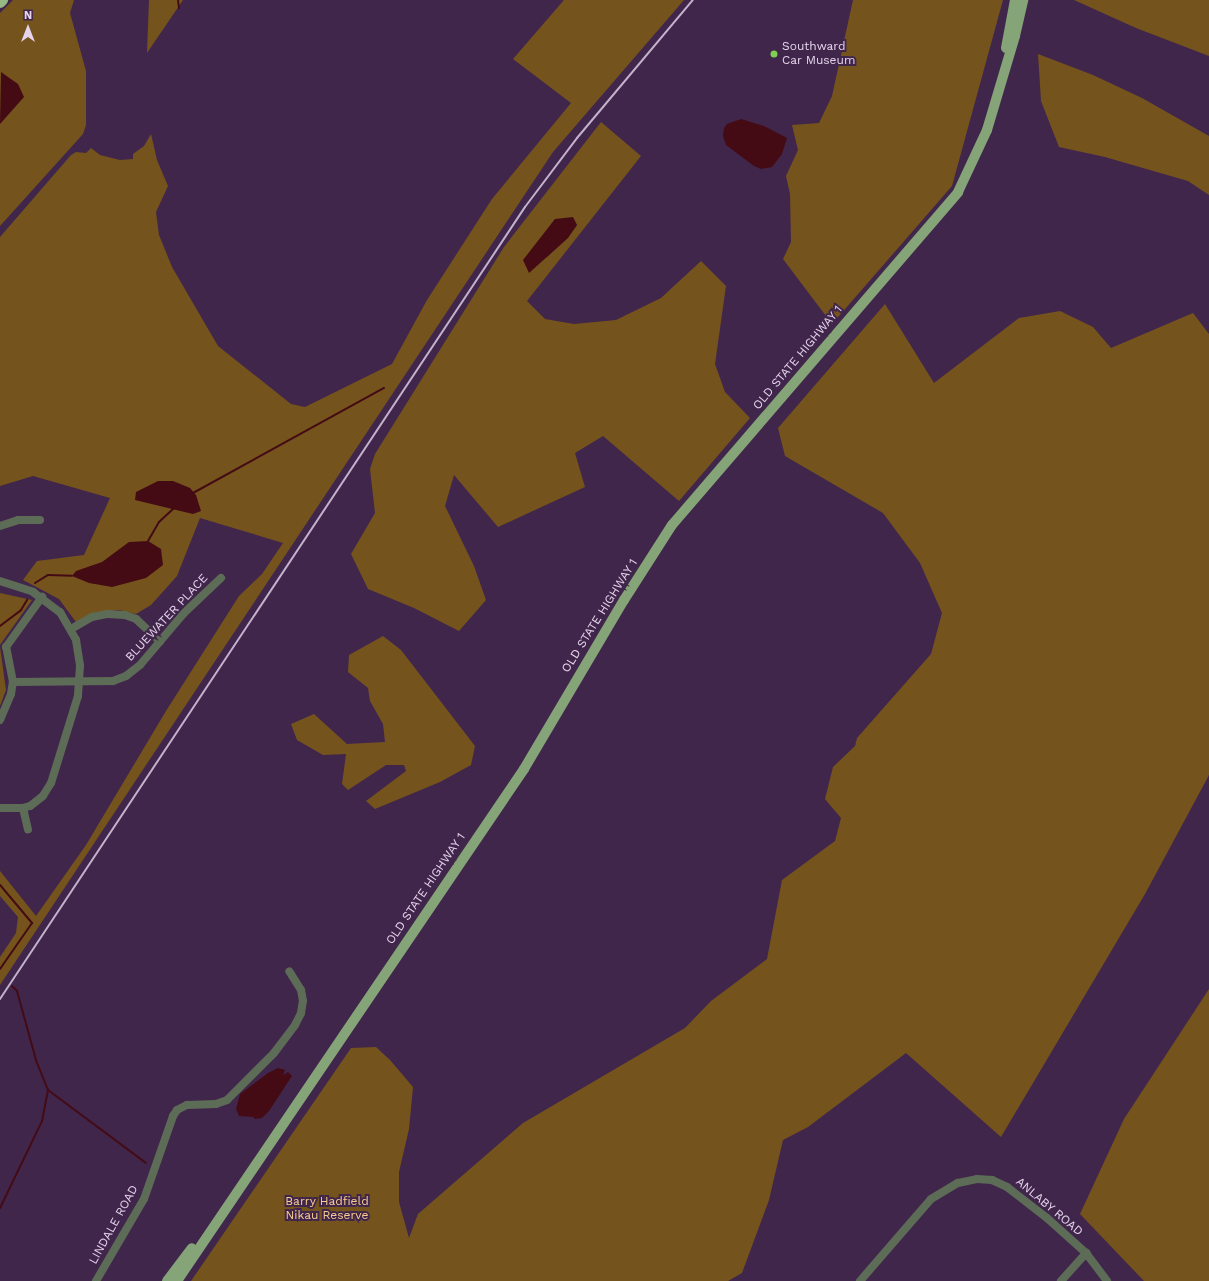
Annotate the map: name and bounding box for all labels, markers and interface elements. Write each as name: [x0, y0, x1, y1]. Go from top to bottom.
north arrow: [8, 8, 48, 48]
text: N: [24, 9, 32, 22]
place label: Southward Car Museum: [782, 40, 856, 68]
marker: Southward Car Museum: [769, 49, 779, 59]
street label: OLD STATE HIGHWAY 1: [750, 303, 846, 413]
street label: OLD STATE HIGHWAY 1: [559, 556, 641, 676]
street label: BLUEWATER PLACE: [123, 571, 211, 665]
street label: OLD STATE HIGHWAY 1: [383, 830, 469, 948]
street label: ANLABY ROAD: [1012, 1175, 1086, 1239]
street label: LINDALE ROAD: [86, 1183, 142, 1267]
park label: Barry Hadfield Nikau Reserve: [285, 1195, 369, 1223]

